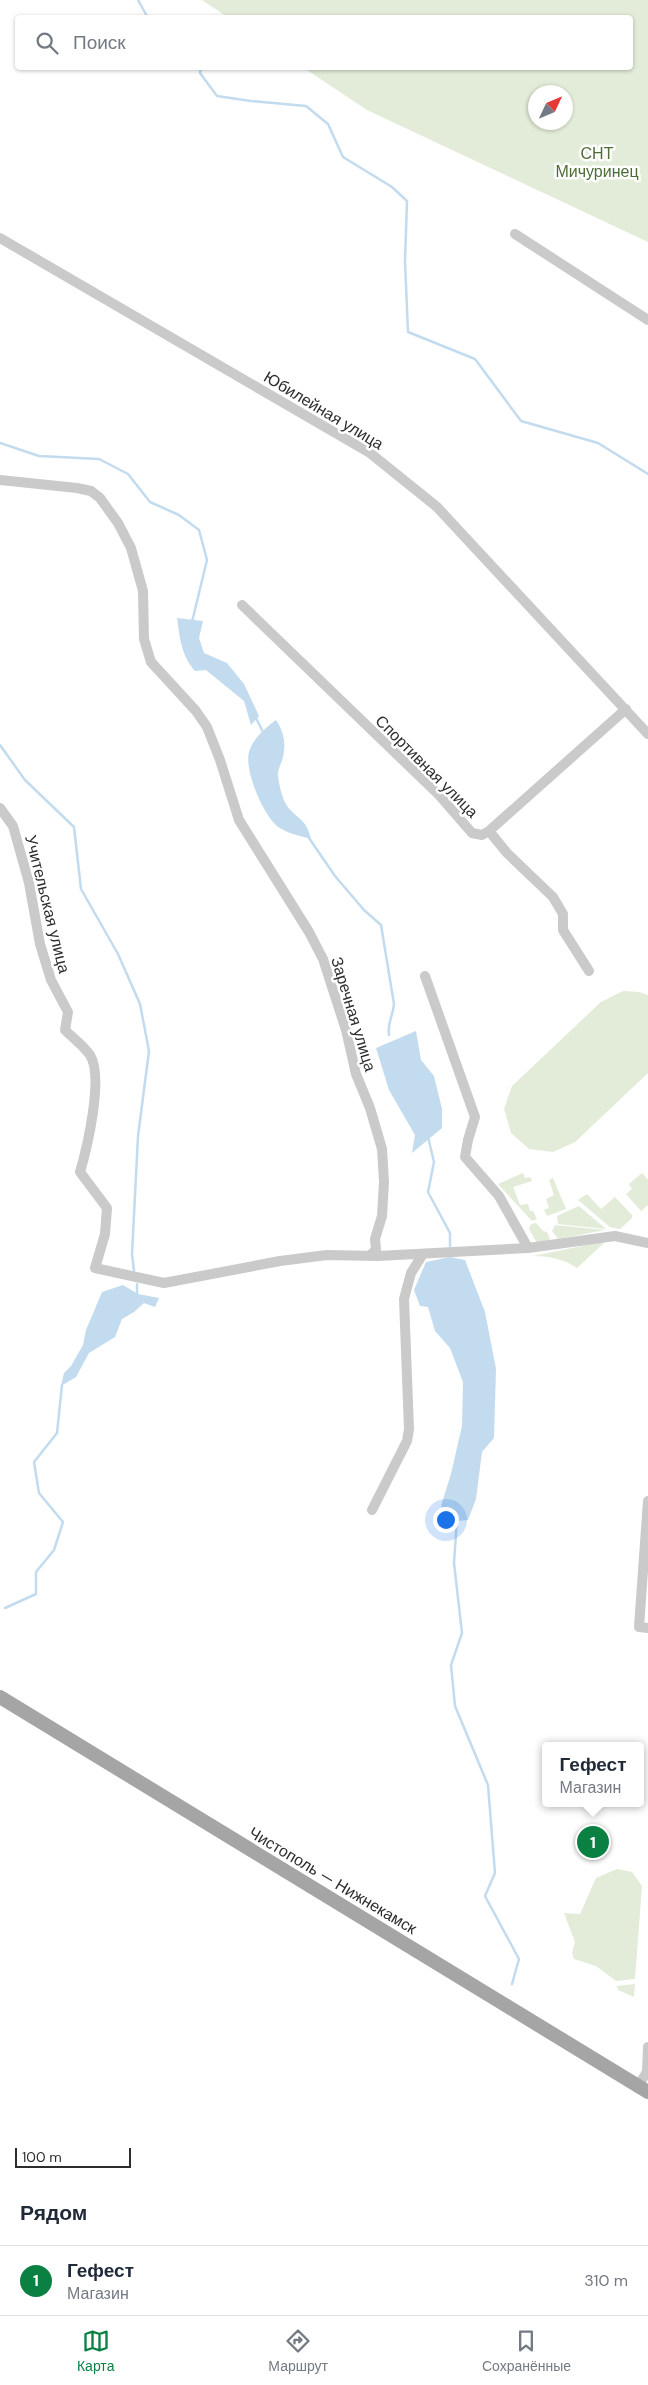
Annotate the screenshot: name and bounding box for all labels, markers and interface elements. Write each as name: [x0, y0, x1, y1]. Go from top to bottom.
search box: [15, 15, 633, 70]
icon: search: [33, 29, 61, 57]
text: Поиск: [73, 30, 126, 55]
north arrow: [528, 85, 573, 130]
park label: СНТ Мичуринец: [555, 143, 639, 182]
street label: Юбилейная улица: [260, 366, 388, 455]
street label: Спортивная улица: [371, 710, 483, 822]
street label: Учительская улица: [20, 833, 75, 976]
street label: Заречная улица: [326, 954, 381, 1074]
your location: [433, 1507, 459, 1533]
popup: [542, 1742, 644, 1807]
text: Гефест: [560, 1752, 626, 1777]
text: Магазин: [560, 1777, 621, 1798]
street label: Чистополь — Нижнекамск: [245, 1822, 421, 1939]
pin: 1: [577, 1823, 609, 1861]
scale bar: [15, 2145, 131, 2168]
text: 100 m: [22, 2148, 62, 2166]
text: Рядом: [20, 2199, 87, 2227]
text: Гефест: [67, 2258, 134, 2283]
text: 1: [33, 2270, 39, 2291]
text: 310 m: [584, 2270, 628, 2291]
text: Магазин: [67, 2283, 129, 2304]
tab: Карта: [77, 2327, 114, 2375]
tab: Маршрут: [268, 2327, 328, 2375]
tab: Сохранённые: [482, 2327, 571, 2375]

